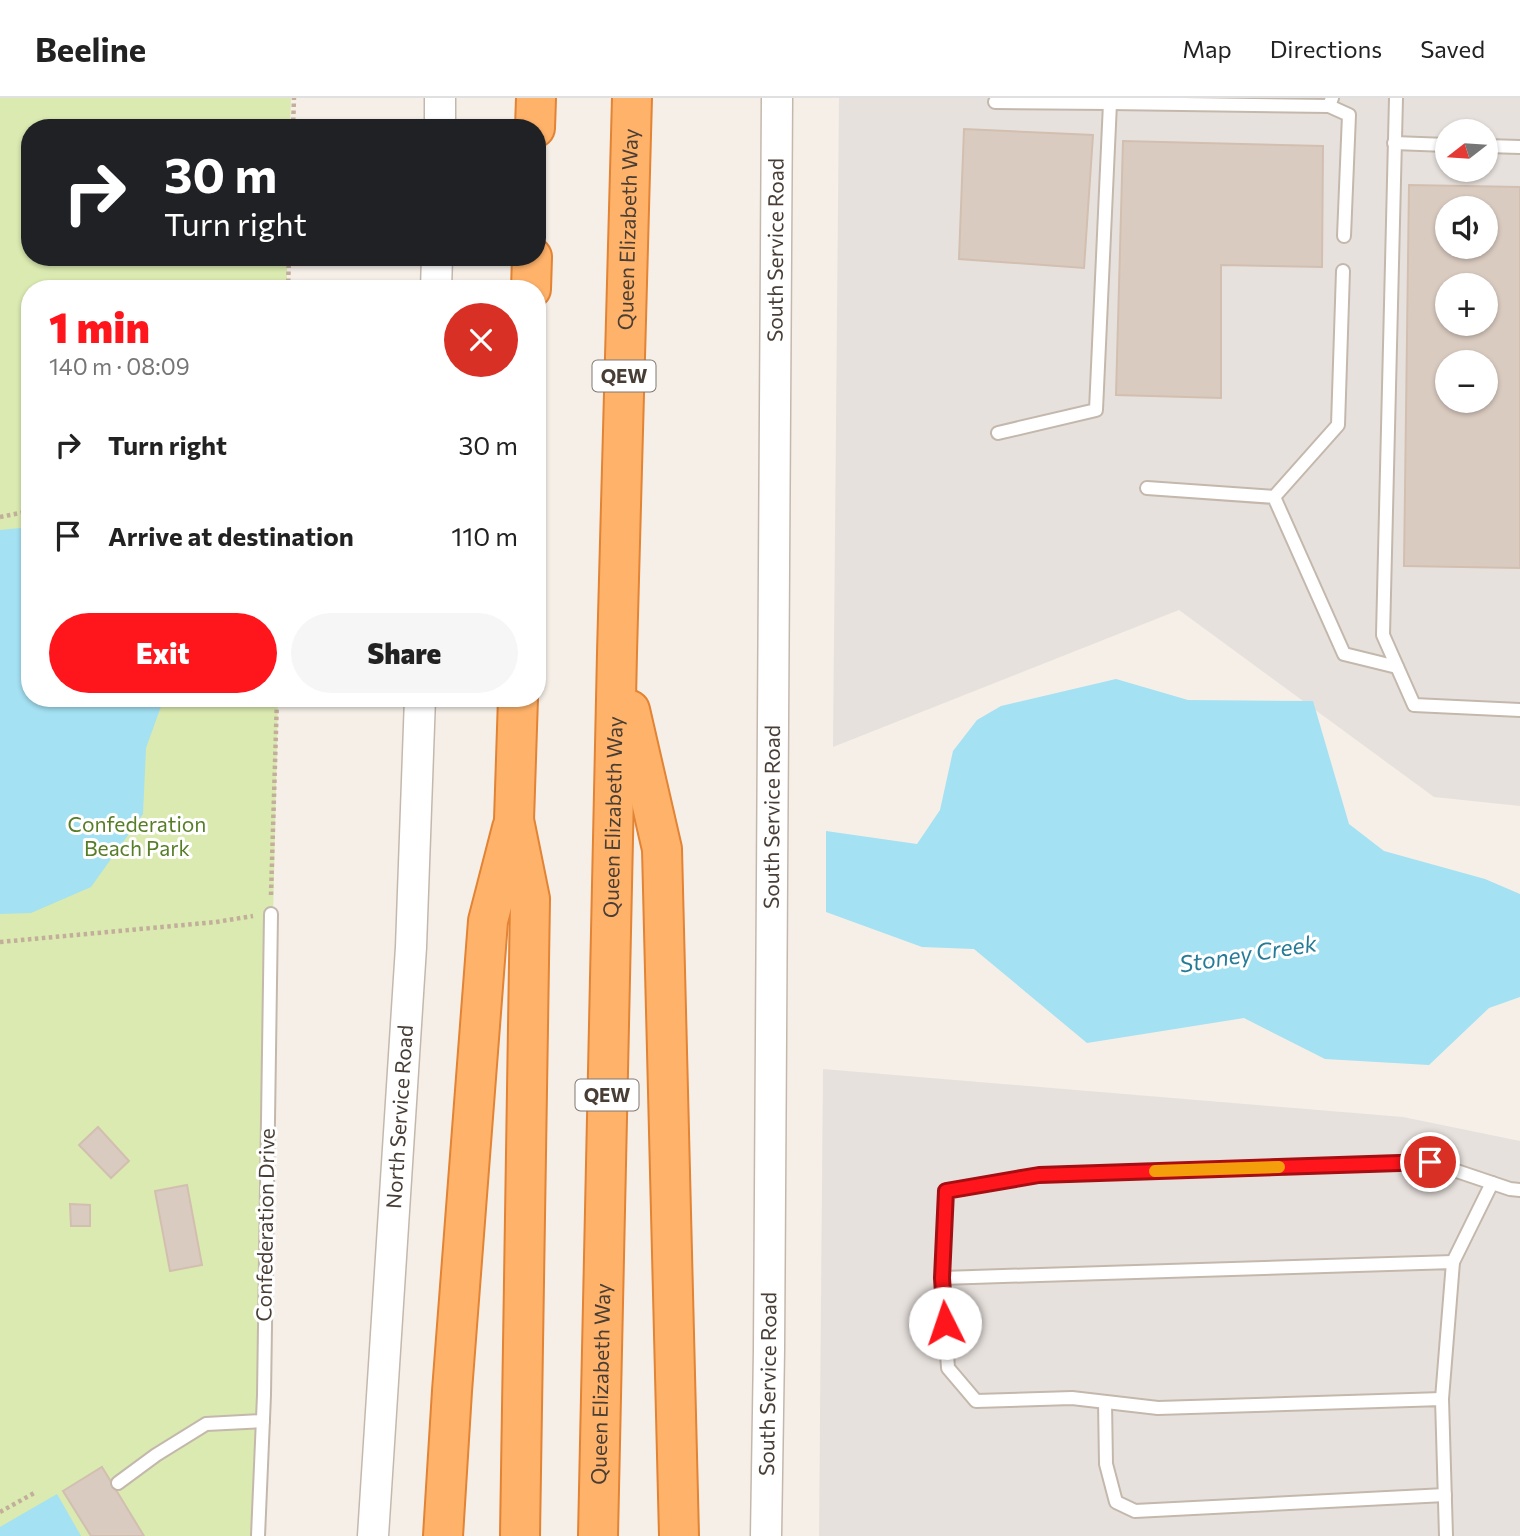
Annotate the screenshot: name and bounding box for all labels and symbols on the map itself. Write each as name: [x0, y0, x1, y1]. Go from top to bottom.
north arrow: [1435, 119, 1498, 182]
street label: Queen Elizabeth Way: [612, 128, 642, 331]
street label: South Service Road: [761, 158, 788, 342]
road number: QEW: [592, 360, 656, 392]
street label: Queen Elizabeth Way: [597, 716, 627, 918]
street label: South Service Road: [758, 725, 784, 909]
park label: Confederation Beach Park: [68, 811, 206, 860]
water label: Stoney Creek: [1177, 928, 1319, 978]
street label: North Service Road: [380, 1024, 417, 1209]
road number: QEW: [576, 1079, 638, 1110]
street label: Confederation Drive: [250, 1128, 279, 1322]
pin: [1400, 1132, 1460, 1192]
street label: Queen Elizabeth Way: [585, 1283, 614, 1485]
position arrow: [908, 1286, 982, 1360]
street label: South Service Road: [753, 1292, 780, 1476]

